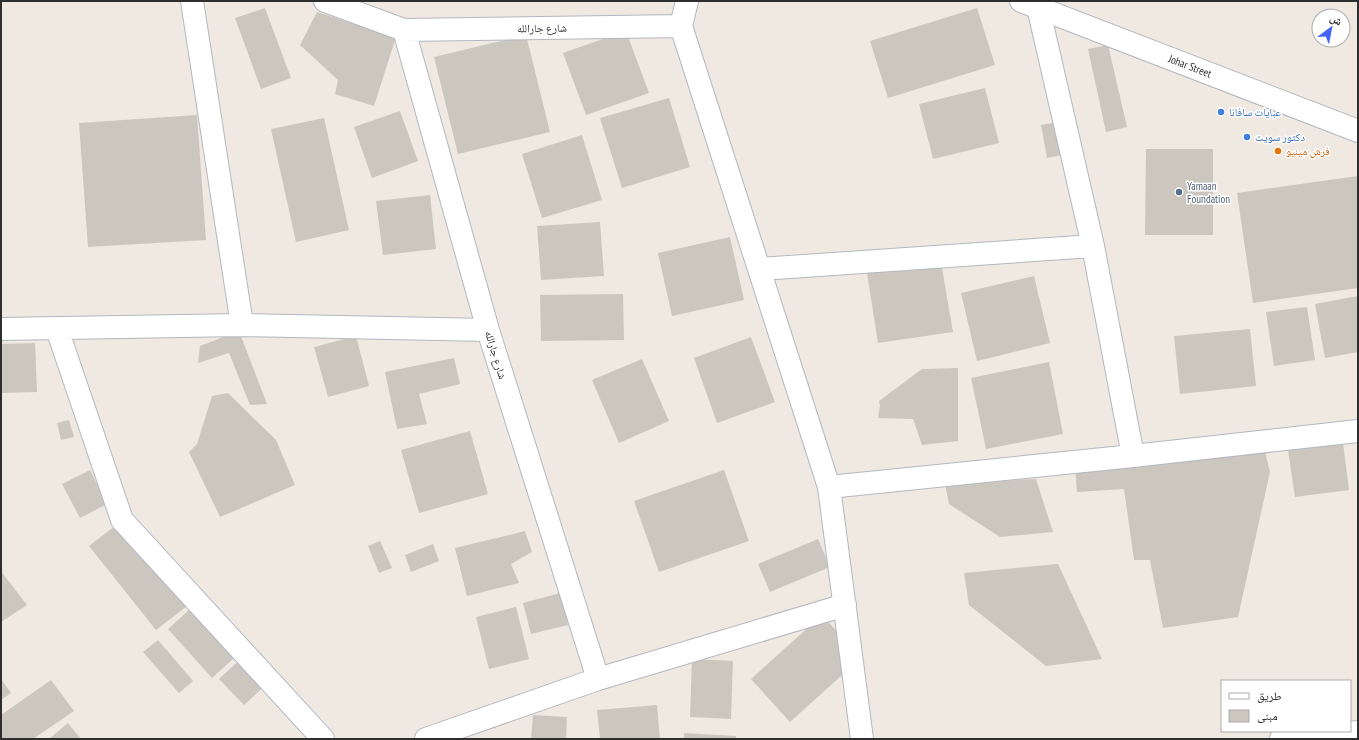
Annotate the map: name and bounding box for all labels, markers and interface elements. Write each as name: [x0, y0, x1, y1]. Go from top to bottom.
north arrow: [1311, 8, 1351, 48]
text: ش: [1327, 10, 1345, 30]
street label: شارع جارالله: [517, 21, 567, 35]
street label: Johar Street: [1166, 51, 1213, 81]
place label: عبايات سافانا: [1229, 105, 1282, 119]
marker: عبايات سافانا: [1216, 107, 1226, 117]
place label: دكتور سويت: [1255, 130, 1305, 144]
marker: دكتور سويت: [1242, 132, 1252, 142]
place label: فرش مينيو: [1286, 144, 1330, 158]
marker: فرش مينيو: [1273, 146, 1283, 156]
place label: Yamaan Foundation: [1187, 179, 1230, 206]
marker: Yamaan Foundation: [1174, 187, 1184, 197]
street label: شارع جارالله: [482, 329, 510, 381]
legend: [1221, 680, 1351, 732]
text: طريق: [1257, 688, 1282, 703]
text: مبنى: [1257, 708, 1278, 723]

